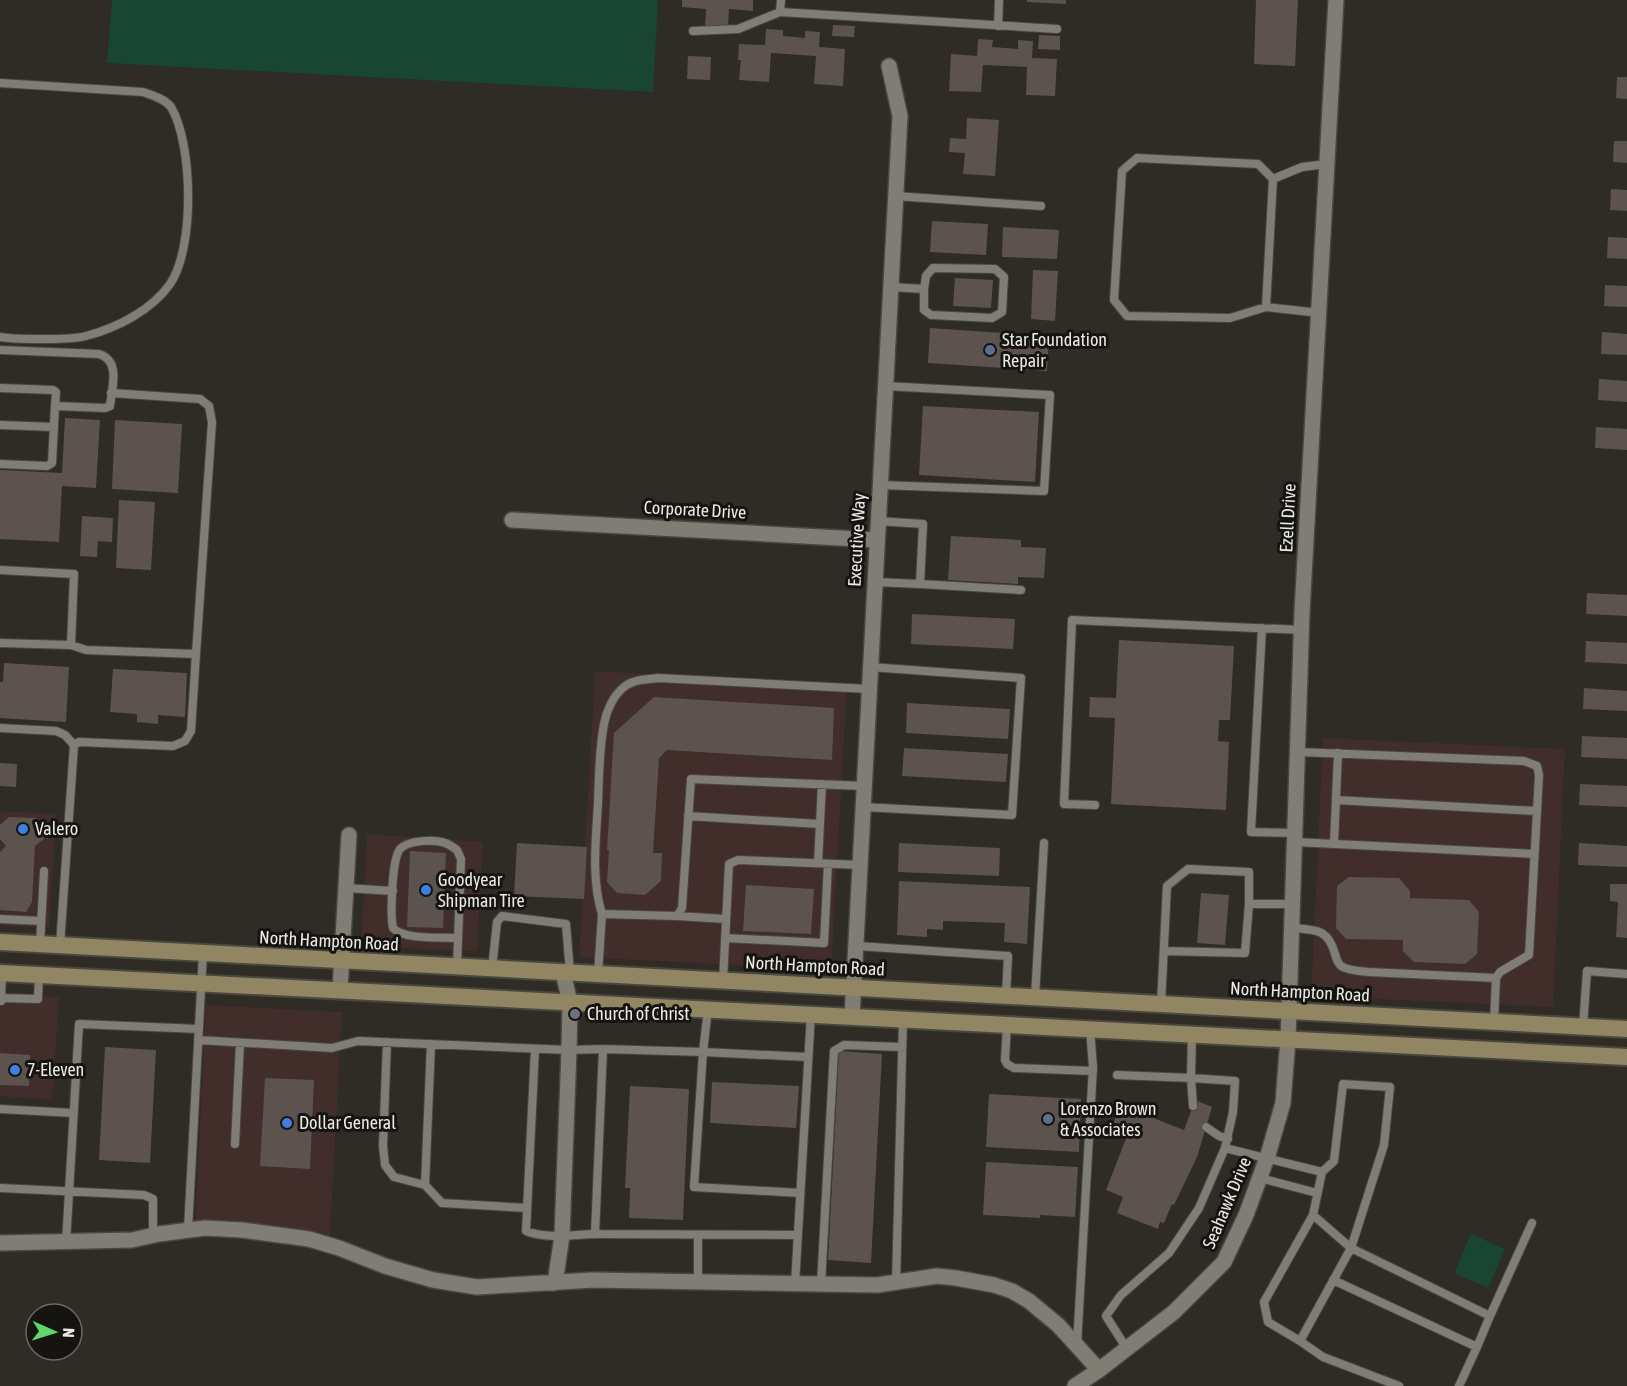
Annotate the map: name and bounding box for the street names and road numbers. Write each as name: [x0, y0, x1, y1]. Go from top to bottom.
street label: Ezell Drive: [1275, 483, 1300, 553]
street label: Executive Way: [844, 493, 869, 587]
street label: Corporate Drive: [643, 496, 747, 523]
street label: North Hampton Road: [259, 926, 399, 955]
street label: North Hampton Road: [745, 951, 885, 980]
street label: North Hampton Road: [1230, 977, 1370, 1006]
street label: Seahawk Drive: [1198, 1154, 1255, 1252]

